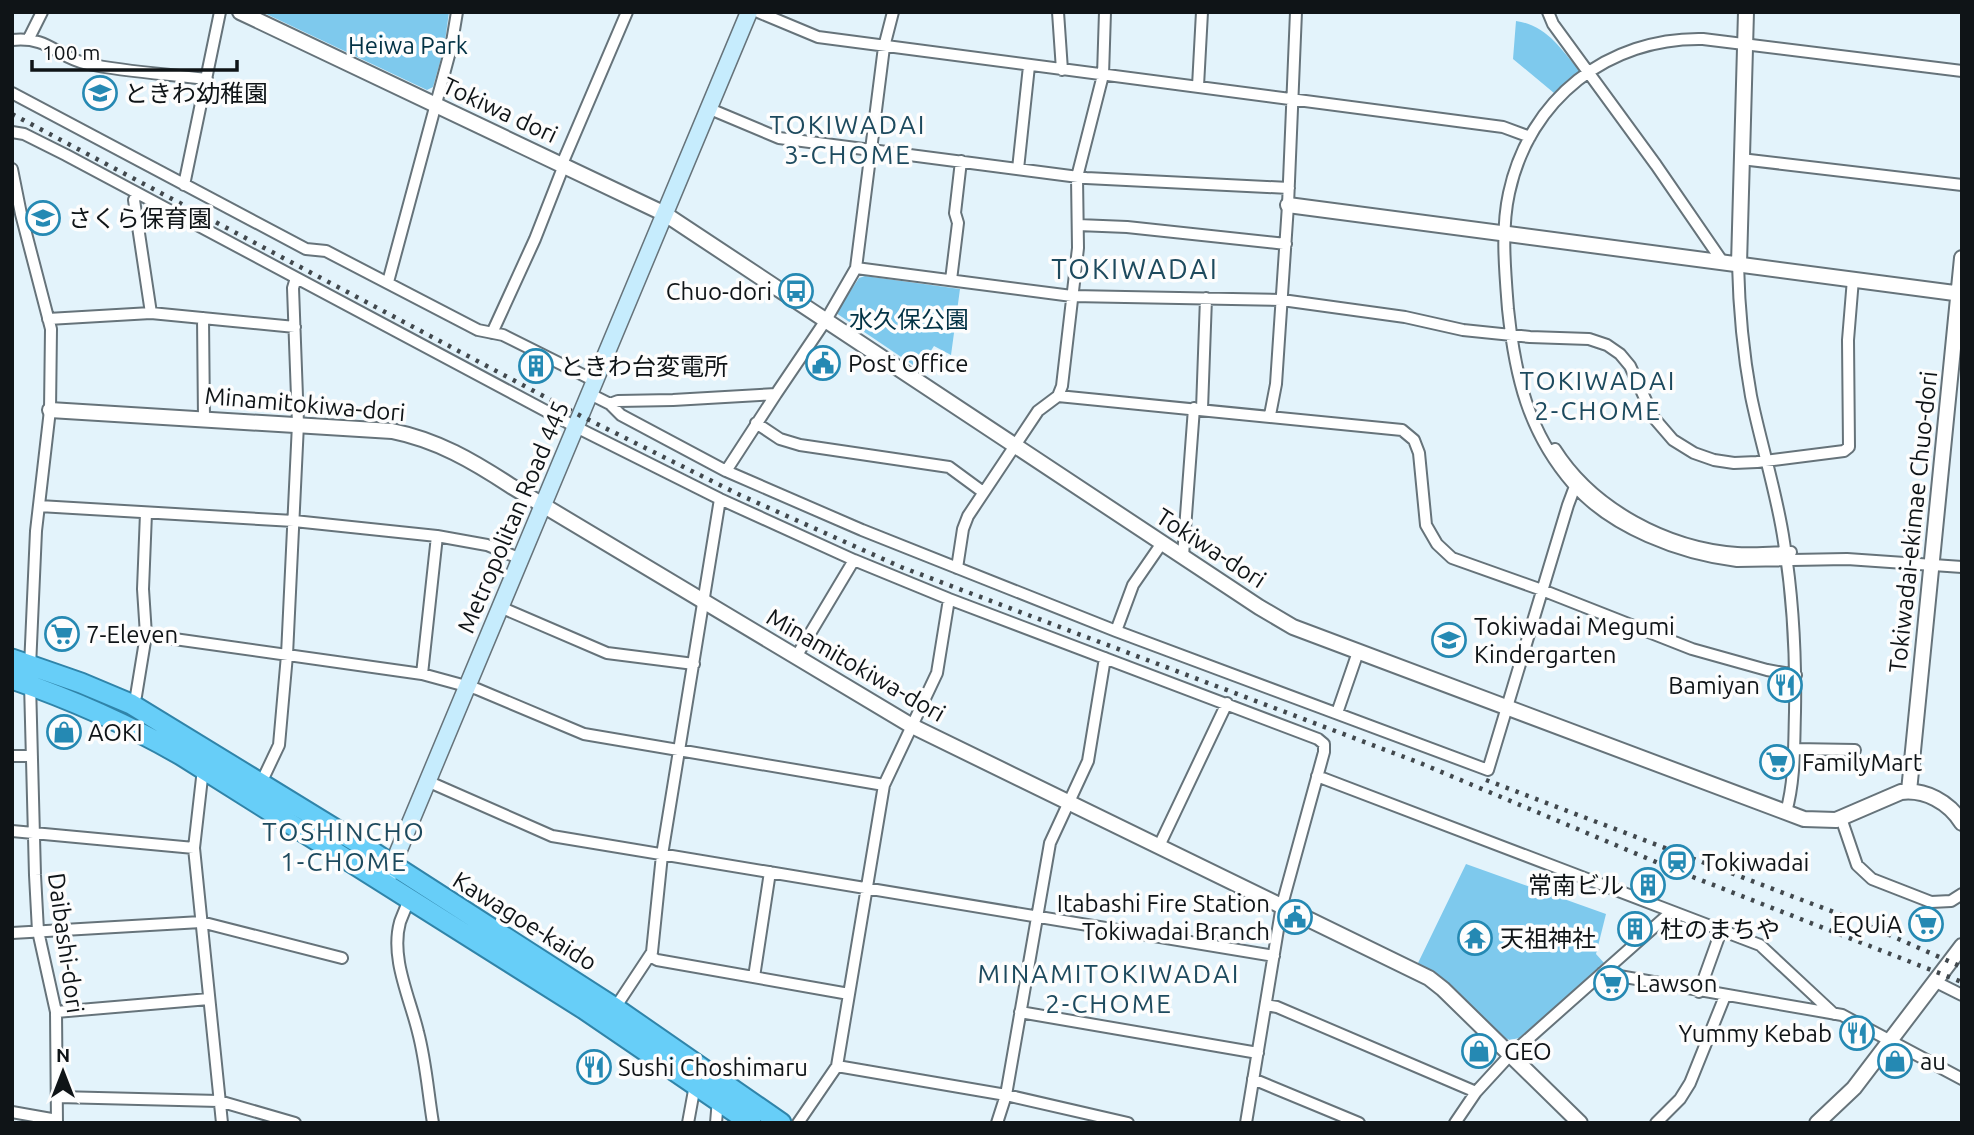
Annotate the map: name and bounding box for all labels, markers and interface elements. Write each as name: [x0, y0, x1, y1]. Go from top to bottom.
scale bar: [32, 28, 236, 72]
park label: Heiwa Park: [348, 32, 468, 59]
text: 100 m: [42, 40, 100, 64]
street label: Tokiwa dori: [438, 72, 562, 148]
school or university icon: ときわ幼稚園: [81, 74, 119, 112]
place label: ときわ幼稚園: [124, 80, 268, 107]
district label: TOKIWADAI 3-CHOME: [770, 110, 926, 169]
school or university icon: さくら保育園: [24, 199, 62, 237]
place label: さくら保育園: [68, 205, 212, 232]
district label: TOKIWADAI: [1051, 253, 1219, 284]
bus stop icon: Chuo-dori: [777, 272, 815, 310]
place label: Chuo-dori: [666, 278, 772, 305]
park label: 水久保公園: [849, 306, 969, 333]
public building icon: Post Office: [804, 344, 842, 382]
building icon: ときわ台変電所: [517, 347, 555, 385]
place label: Post Office: [848, 350, 969, 377]
place label: ときわ台変電所: [560, 353, 728, 380]
district label: TOKIWADAI 2-CHOME: [1520, 366, 1676, 425]
street label: Tokiwadai-ekimae Chuo-dori: [1884, 370, 1942, 674]
street label: Minamitokiwa-dori: [203, 382, 407, 426]
street label: Metropolitan Road 445: [452, 397, 574, 637]
street label: Tokiwa-dori: [1151, 503, 1271, 593]
street label: Minamitokiwa-dori: [762, 603, 950, 727]
place label: Tokiwadai Megumi Kindergarten: [1474, 613, 1675, 668]
supermarket icon: 7-Eleven: [43, 615, 81, 653]
place label: 7-Eleven: [86, 621, 178, 648]
school or university icon: Tokiwadai Megumi Kindergarten: [1430, 621, 1468, 659]
restaurant icon: Bamiyan: [1766, 666, 1804, 704]
place label: Bamiyan: [1668, 672, 1760, 699]
shop icon: AOKI: [45, 713, 83, 751]
place label: AOKI: [88, 719, 143, 746]
supermarket icon: FamilyMart: [1758, 743, 1796, 781]
place label: FamilyMart: [1802, 749, 1923, 776]
district label: TOSHINCHO 1-CHOME: [262, 817, 426, 876]
station icon: Tokiwadai: [1658, 843, 1696, 881]
place label: Tokiwadai: [1702, 849, 1809, 876]
street label: Kawagoe-kaido: [448, 866, 602, 976]
building icon: 常南ビル: [1629, 866, 1667, 904]
street label: Daibashi-dori: [43, 871, 89, 1015]
place label: 常南ビル: [1528, 872, 1624, 899]
place label: Itabashi Fire Station Tokiwadai Branch: [1057, 890, 1270, 945]
public building icon: Itabashi Fire Station Tokiwadai Branch: [1276, 898, 1314, 936]
supermarket icon: EQUiA: [1907, 905, 1945, 943]
building icon: 杜のまちや: [1616, 910, 1654, 948]
place label: EQUiA: [1832, 911, 1902, 938]
place label: 杜のまちや: [1660, 916, 1780, 943]
temple icon: 天祖神社: [1456, 919, 1494, 957]
place label: 天祖神社: [1500, 925, 1596, 952]
district label: MINAMITOKIWADAI 2-CHOME: [978, 959, 1240, 1018]
supermarket icon: Lawson: [1592, 964, 1630, 1002]
place label: Lawson: [1636, 970, 1717, 997]
restaurant icon: Yummy Kebab: [1838, 1014, 1876, 1052]
place label: Yummy Kebab: [1679, 1020, 1832, 1047]
shop icon: GEO: [1460, 1032, 1498, 1070]
north arrow: [28, 1037, 98, 1107]
place label: GEO: [1504, 1038, 1552, 1065]
shop icon: au: [1876, 1042, 1914, 1080]
text: N: [56, 1044, 70, 1066]
restaurant icon: Sushi Choshimaru: [575, 1048, 613, 1086]
place label: au: [1920, 1048, 1946, 1075]
place label: Sushi Choshimaru: [618, 1054, 808, 1081]

